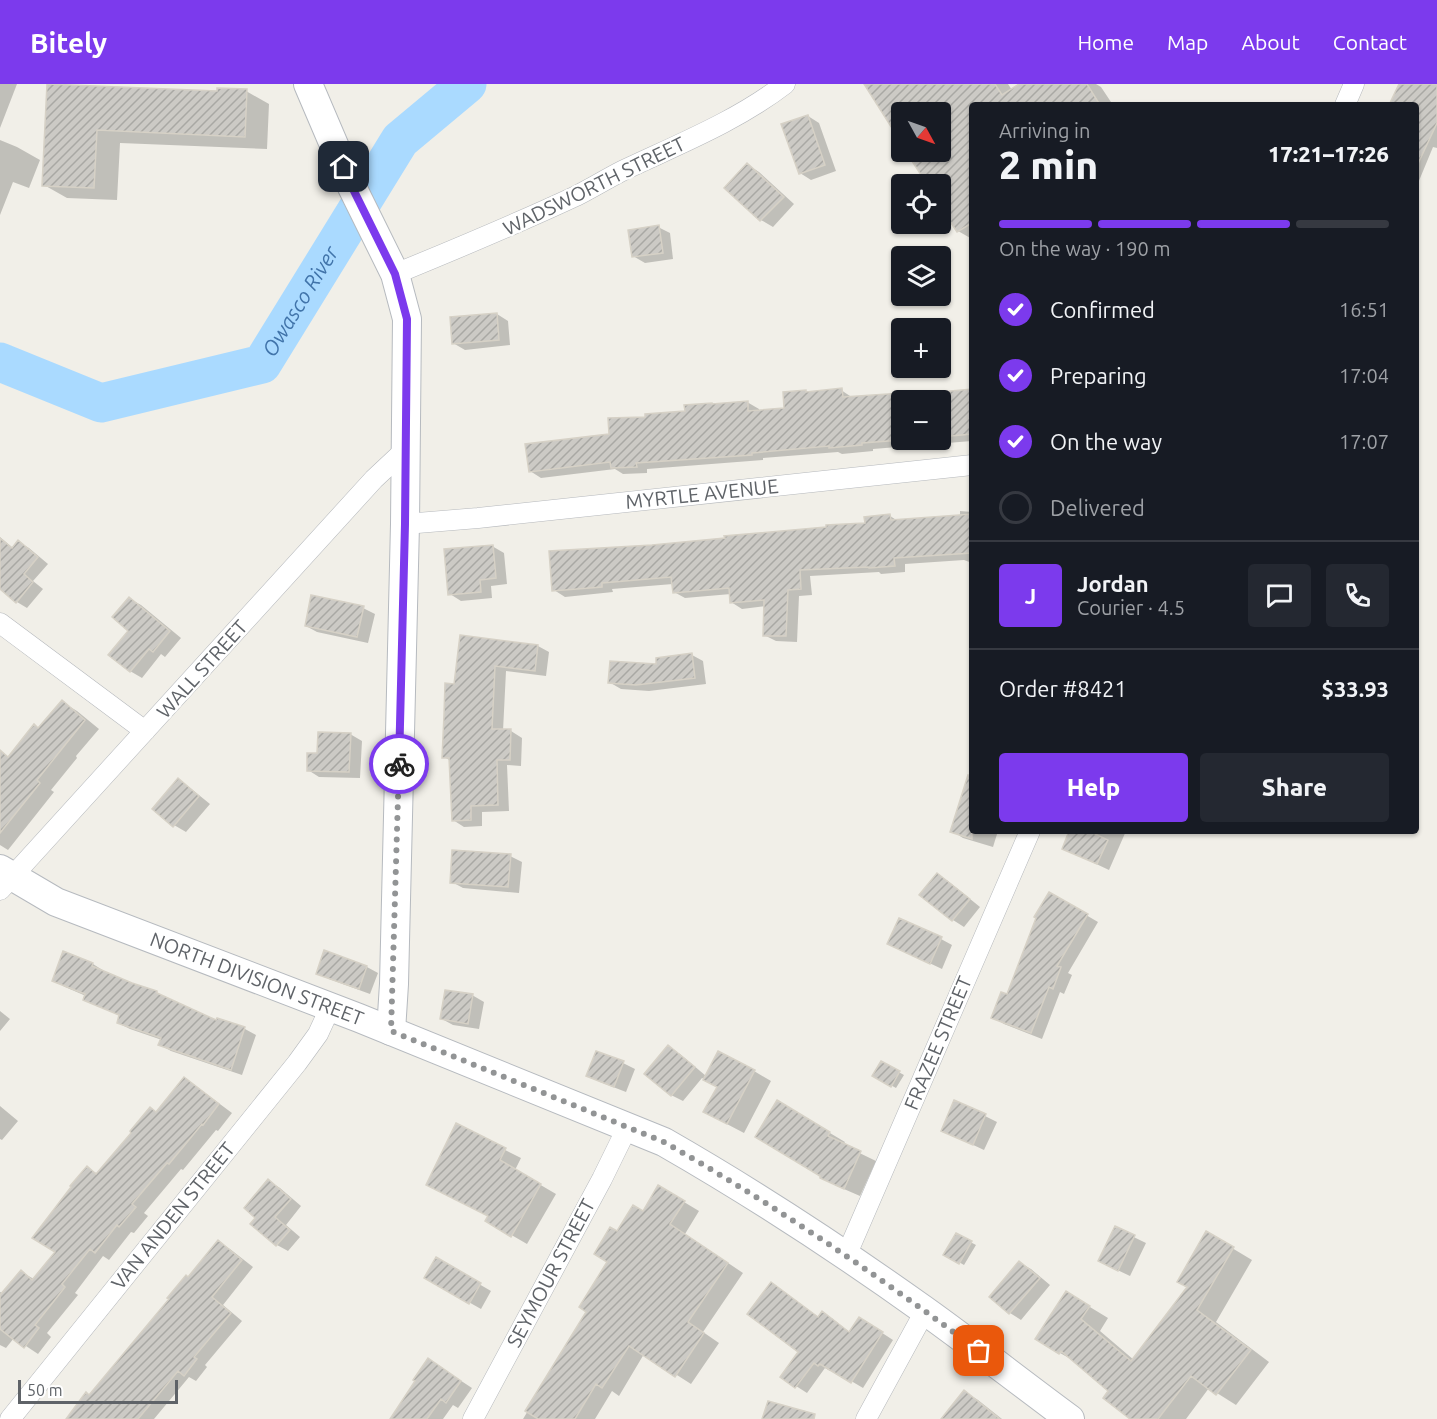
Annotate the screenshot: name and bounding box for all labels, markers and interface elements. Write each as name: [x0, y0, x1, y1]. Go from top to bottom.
text: Bitely: [30, 27, 107, 58]
text: Home: [1077, 30, 1134, 54]
text: Map: [1167, 30, 1208, 54]
text: About: [1241, 30, 1300, 54]
text: Contact: [1333, 30, 1407, 54]
north arrow: [891, 102, 951, 162]
map controls: [891, 102, 951, 450]
text: Arriving in: [999, 119, 1090, 142]
street label: WADSWORTH STREET: [499, 131, 688, 240]
pin: [318, 141, 369, 192]
text: 17:21–17:26: [1268, 141, 1389, 166]
text: 2 min: [999, 143, 1098, 186]
icon: home: [327, 150, 360, 183]
button: locate: [891, 174, 951, 234]
text: On the way · 190 m: [999, 237, 1171, 260]
water label: Owasco River: [257, 241, 343, 361]
button: layers: [891, 246, 951, 306]
icon: check: [999, 293, 1032, 326]
text: Confirmed: [1050, 297, 1155, 322]
text: 16:51: [1339, 298, 1389, 321]
button: +: [891, 318, 951, 378]
icon: check: [999, 359, 1032, 392]
text: Preparing: [1050, 363, 1147, 388]
text: 17:04: [1339, 364, 1389, 387]
button: −: [891, 390, 951, 450]
icon: check: [999, 425, 1032, 458]
text: On the way: [1050, 429, 1162, 454]
text: 17:07: [1339, 430, 1389, 453]
street label: MYRTLE AVENUE: [624, 474, 780, 513]
text: Delivered: [1050, 495, 1145, 520]
button: chat: [1248, 564, 1311, 627]
button: phone: [1326, 564, 1389, 627]
text: Jordan: [1077, 571, 1149, 596]
text: J: [1025, 583, 1036, 608]
text: Courier · 4.5: [1077, 596, 1185, 619]
street label: WALL STREET: [152, 615, 252, 722]
text: Order #8421: [999, 676, 1127, 701]
text: $33.93: [1322, 676, 1389, 701]
courier: [369, 734, 429, 794]
icon: bike: [383, 748, 416, 781]
button: Help: [999, 753, 1188, 822]
button: Share: [1200, 753, 1389, 822]
street label: NORTH DIVISION STREET: [147, 927, 367, 1030]
street label: FRAZEE STREET: [899, 973, 976, 1113]
street label: VAN ANDEN STREET: [106, 1137, 239, 1294]
street label: SEYMOUR STREET: [502, 1195, 599, 1351]
pin: [953, 1325, 1004, 1376]
icon: bag: [962, 1334, 995, 1367]
scale bar: [18, 1377, 178, 1404]
text: 50 m: [27, 1381, 63, 1399]

